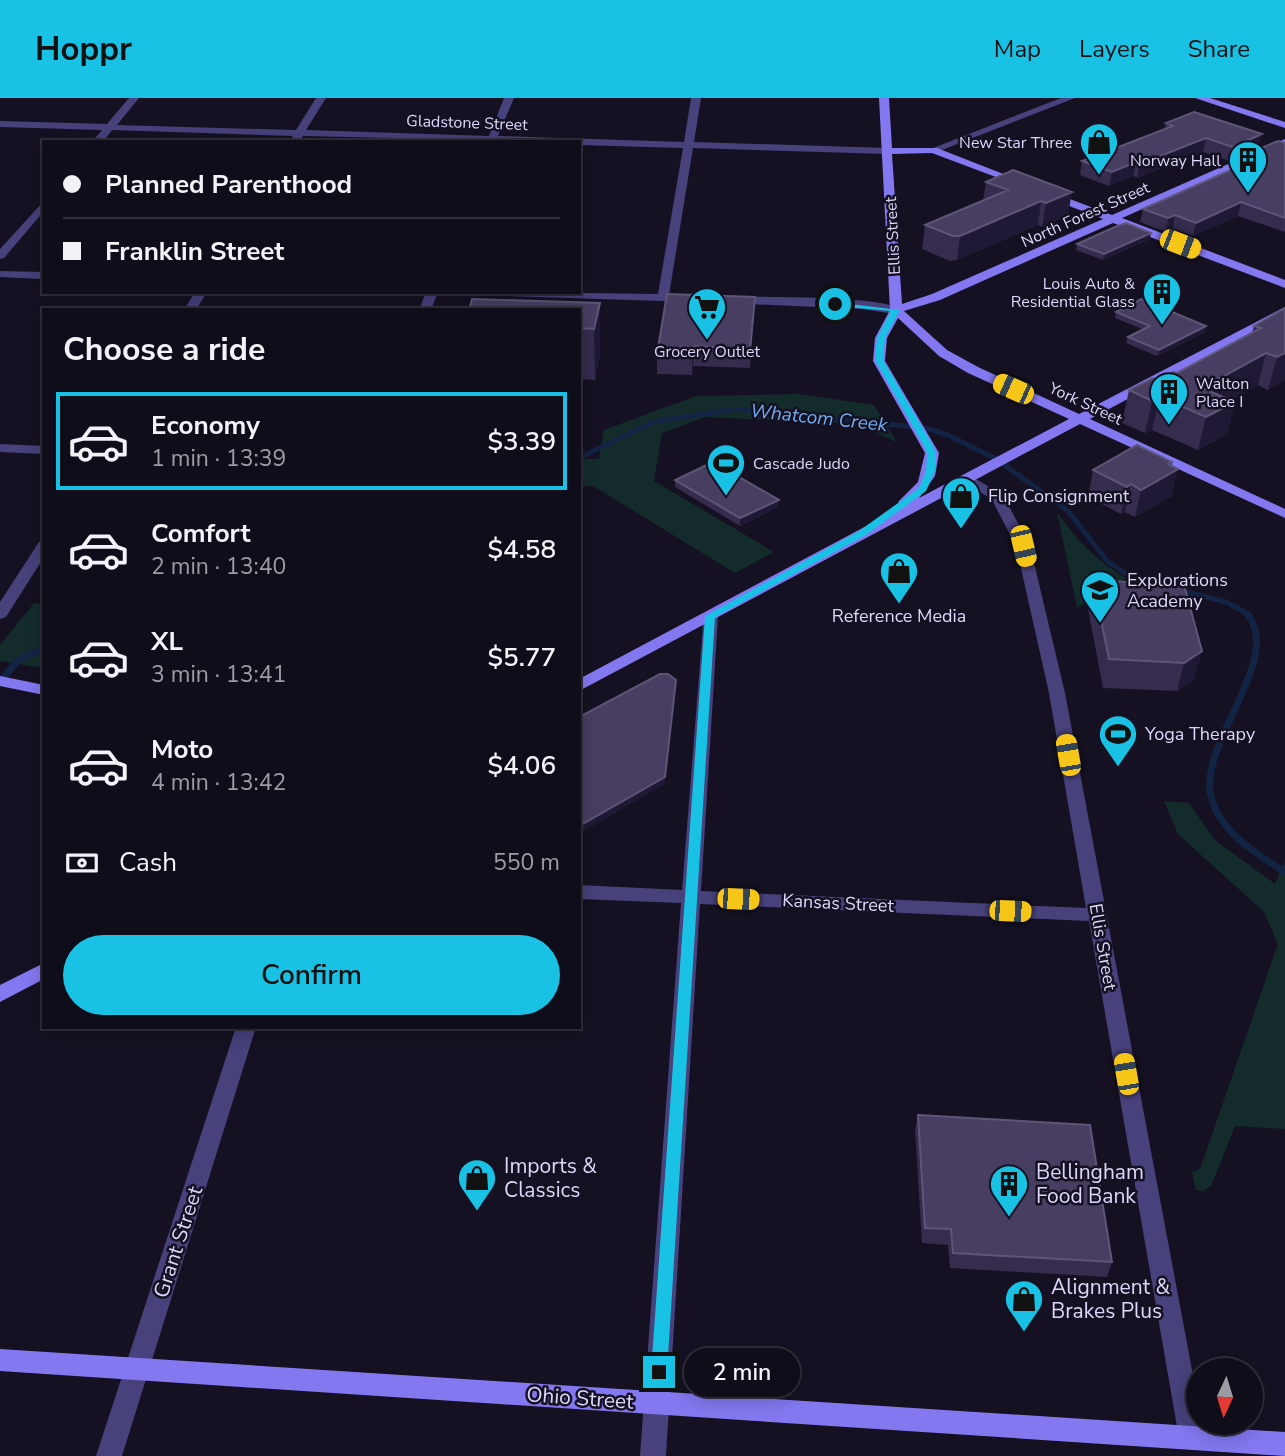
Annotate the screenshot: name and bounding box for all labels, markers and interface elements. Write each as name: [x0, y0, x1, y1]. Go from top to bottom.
text: Hoppr: [35, 27, 132, 72]
text: Map: [994, 33, 1041, 65]
text: Layers: [1079, 33, 1150, 65]
text: Share: [1188, 33, 1250, 65]
street label: Gladstone Street: [406, 110, 528, 136]
shop icon: New Star Three: [1078, 121, 1120, 176]
place label: New Star Three: [959, 132, 1072, 154]
building icon: Norway Hall: [1227, 139, 1269, 194]
place label: Norway Hall: [1130, 150, 1221, 172]
text: Planned Parenthood: [105, 167, 352, 202]
street label: North Forest Street: [1018, 177, 1153, 253]
street label: Ellis Street: [880, 196, 906, 275]
car: [1157, 227, 1204, 261]
text: Franklin Street: [105, 234, 284, 269]
building icon: Louis Auto & Residential Glass: [1141, 271, 1183, 326]
place label: Louis Auto & Residential Glass: [1011, 273, 1135, 313]
supermarket icon: Grocery Outlet: [686, 286, 728, 341]
route start: [819, 288, 851, 320]
text: Choose a ride: [63, 328, 265, 371]
place label: Grocery Outlet: [654, 341, 760, 363]
car: [990, 371, 1037, 407]
building icon: Walton Place I: [1148, 371, 1190, 426]
place label: Walton Place I: [1196, 373, 1249, 413]
street label: York Street: [1044, 377, 1126, 431]
water label: Whatcom Creek: [749, 398, 889, 438]
text: Economy: [151, 408, 260, 443]
icon: car: [67, 410, 130, 473]
text: $3.39: [487, 424, 556, 459]
sports icon: Cascade Judo: [705, 442, 747, 497]
text: 1 min · 13:39: [151, 443, 286, 474]
place label: Cascade Judo: [753, 453, 850, 475]
shop icon: Flip Consignment: [940, 475, 982, 530]
place label: Flip Consignment: [988, 484, 1130, 508]
text: Comfort: [151, 516, 251, 551]
icon: car: [67, 518, 130, 581]
car: [1009, 523, 1038, 569]
text: $4.58: [487, 532, 556, 567]
shop icon: Reference Media: [878, 550, 920, 605]
text: 2 min · 13:40: [151, 551, 286, 582]
place label: Explorations Academy: [1127, 568, 1228, 613]
school or university icon: Explorations Academy: [1079, 569, 1121, 624]
place label: Reference Media: [832, 604, 966, 628]
text: XL: [151, 624, 183, 659]
icon: car: [67, 626, 130, 689]
text: $5.77: [487, 640, 556, 675]
text: 3 min · 13:41: [151, 659, 286, 690]
sports icon: Yoga Therapy: [1097, 713, 1139, 768]
place label: Yoga Therapy: [1144, 722, 1256, 746]
text: Moto: [151, 732, 213, 767]
car: [1055, 732, 1082, 778]
icon: car: [67, 734, 130, 797]
text: $4.06: [487, 748, 556, 783]
text: 4 min · 13:42: [151, 767, 286, 798]
icon: cash: [63, 844, 101, 882]
text: Cash: [119, 845, 177, 880]
text: 550 m: [493, 847, 560, 878]
car: [717, 888, 760, 910]
street label: Kansas Street: [782, 888, 895, 918]
car: [989, 900, 1032, 922]
street label: Ellis Street: [1084, 902, 1123, 993]
button: Confirm: [63, 935, 560, 1015]
car: [1113, 1051, 1140, 1097]
place label: Imports & Classics: [504, 1152, 597, 1204]
shop icon: Imports & Classics: [456, 1157, 498, 1212]
place label: Bellingham Food Bank: [1036, 1158, 1144, 1210]
building icon: Bellingham Food Bank: [988, 1163, 1030, 1218]
street label: Grant Street: [147, 1182, 209, 1301]
place label: Alignment & Brakes Plus: [1051, 1273, 1170, 1325]
shop icon: Alignment & Brakes Plus: [1003, 1278, 1045, 1333]
callout: 2 min: [684, 1348, 799, 1396]
route end: [643, 1356, 675, 1388]
text: 2 min: [713, 1357, 771, 1388]
north arrow: [1186, 1358, 1264, 1435]
map controls: [1186, 1358, 1263, 1435]
street label: Ohio Street: [526, 1380, 635, 1416]

